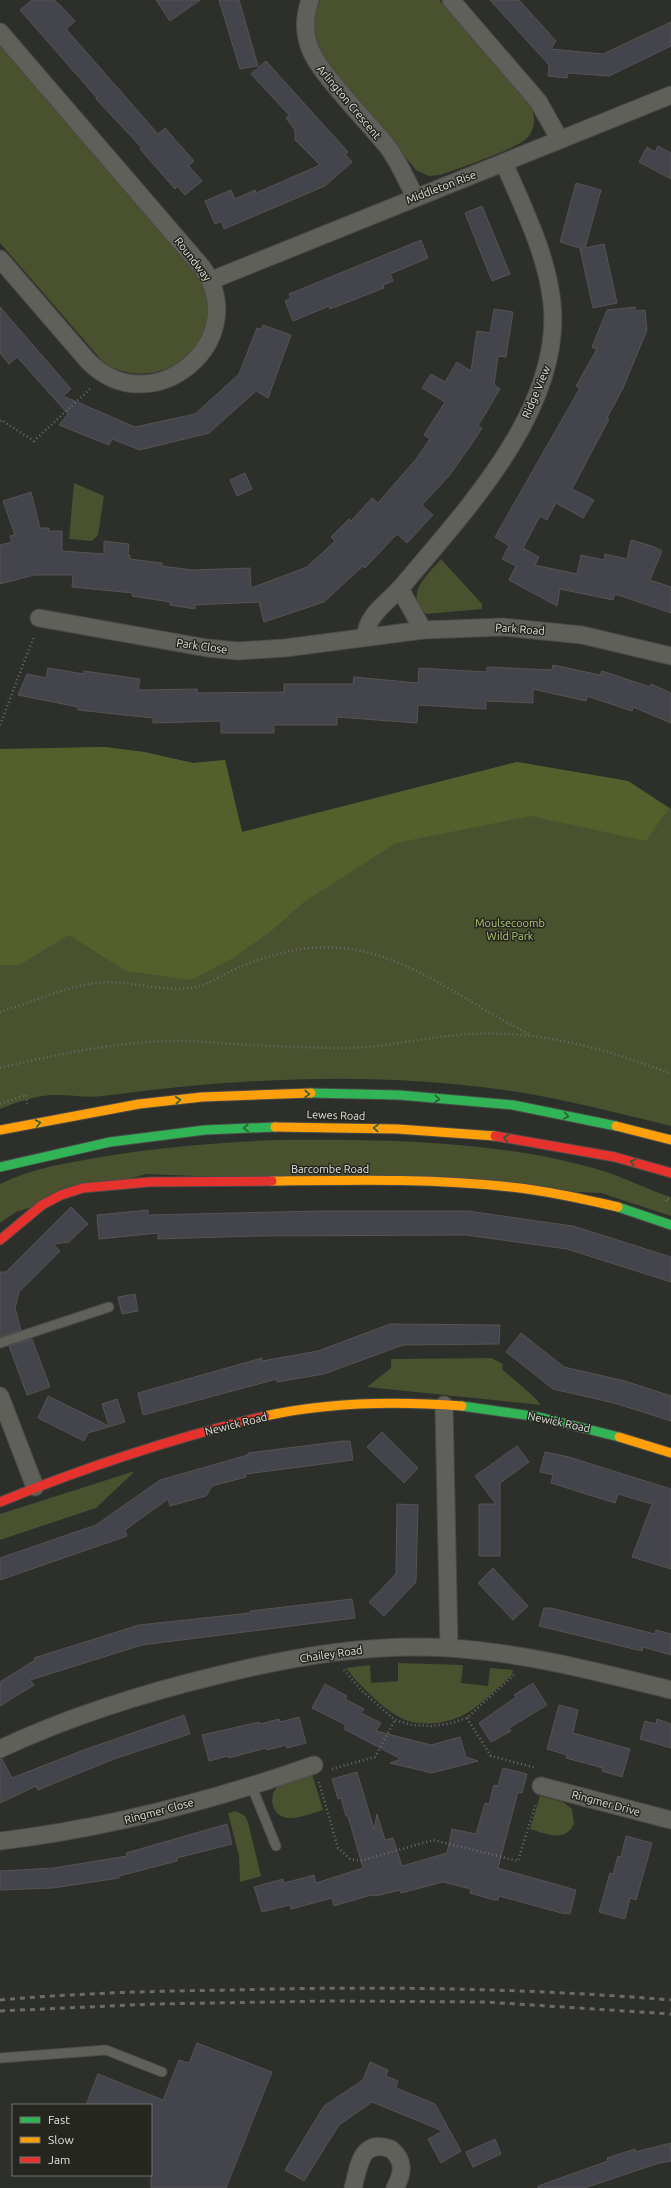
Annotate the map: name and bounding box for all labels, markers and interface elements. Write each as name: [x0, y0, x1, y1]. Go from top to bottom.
street label: Arlington Crescent: [315, 63, 384, 142]
street label: Middleton Rise: [404, 168, 478, 206]
street label: Roundway: [172, 235, 214, 284]
street label: Ridge View: [520, 364, 553, 420]
street label: Park Road: [495, 621, 545, 637]
street label: Park Close: [176, 636, 228, 656]
park label: Moulsecoomb Wild Park: [475, 917, 545, 942]
one-way arrow: [304, 1090, 310, 1098]
one-way arrow: [434, 1094, 440, 1103]
one-way arrow: [175, 1096, 181, 1105]
street label: Lewes Road: [306, 1108, 366, 1122]
one-way arrow: [563, 1111, 569, 1119]
one-way arrow: [35, 1119, 41, 1127]
one-way arrow: [243, 1124, 249, 1133]
one-way arrow: [373, 1124, 379, 1133]
one-way arrow: [503, 1133, 509, 1142]
one-way arrow: [630, 1158, 637, 1167]
street label: Barcombe Road: [291, 1163, 369, 1175]
street label: Newick Road: [204, 1410, 268, 1438]
street label: Newick Road: [527, 1410, 591, 1434]
street label: Chailey Road: [299, 1644, 363, 1664]
street label: Ringmer Drive: [570, 1788, 642, 1818]
street label: Ringmer Close: [123, 1796, 195, 1826]
legend: [12, 2104, 152, 2176]
text: Fast: [48, 2113, 70, 2126]
text: Slow: [48, 2133, 74, 2146]
text: Jam: [48, 2153, 70, 2166]

